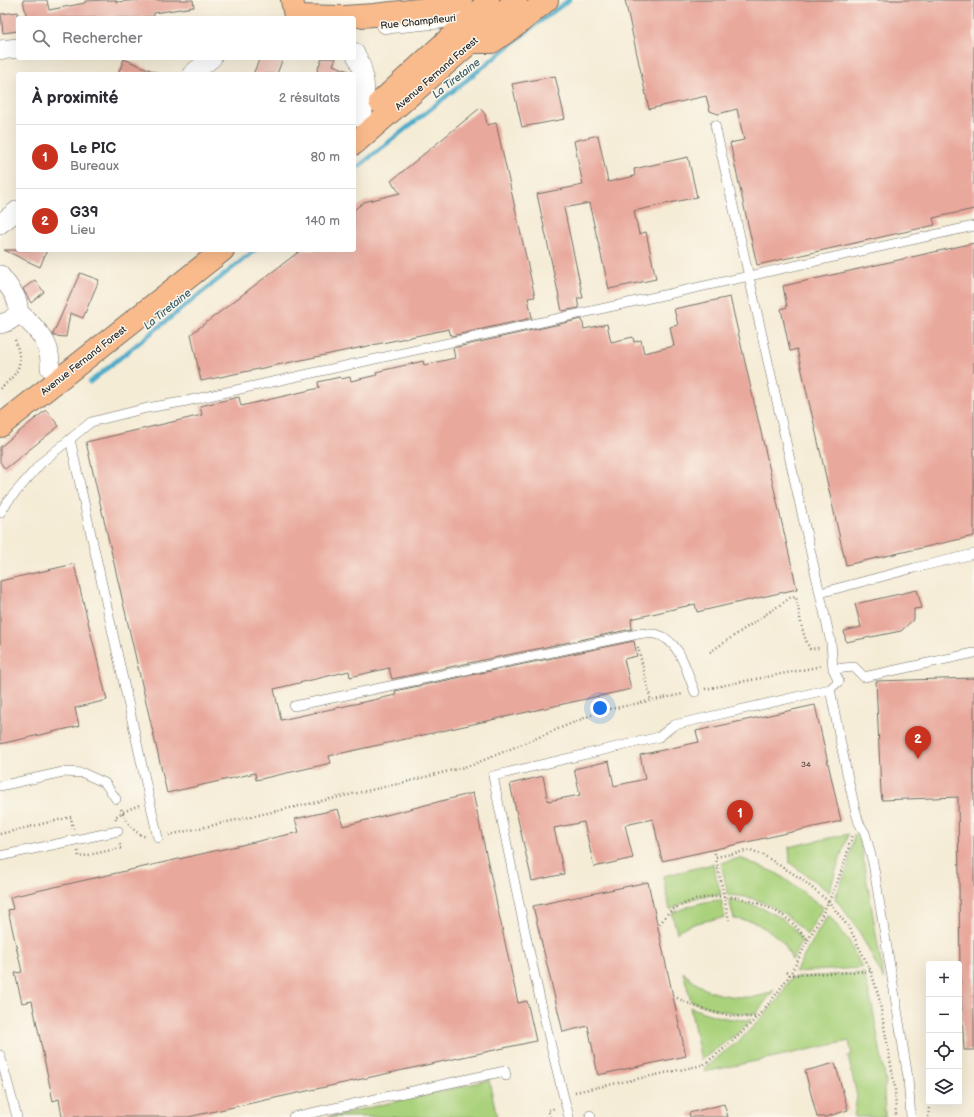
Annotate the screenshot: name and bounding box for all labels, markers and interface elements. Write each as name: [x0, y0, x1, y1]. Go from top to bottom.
street label: Rue Champfleuri: [380, 12, 456, 32]
search box: [16, 16, 356, 60]
icon: search: [30, 27, 52, 49]
text: Rechercher: [62, 29, 142, 48]
street label: Avenue Fernand Forest: [393, 35, 480, 113]
water label: La Tiretaine: [430, 55, 483, 101]
text: À proximité: [32, 88, 118, 108]
text: 2 résultats: [279, 90, 340, 106]
text: Le PIC: [70, 139, 116, 158]
text: 1: [42, 149, 48, 165]
text: 80 m: [311, 149, 340, 165]
text: Bureaux: [70, 158, 119, 174]
text: G39: [70, 203, 99, 222]
text: 2: [41, 213, 49, 229]
text: 140 m: [305, 213, 340, 229]
text: Lieu: [70, 222, 95, 238]
water label: La Tiretaine: [141, 286, 194, 333]
street label: Avenue Fernand Forest: [38, 324, 129, 398]
your location: [590, 698, 610, 718]
pin: 2: [905, 726, 931, 759]
house number: 34: [801, 760, 811, 769]
pin: 1: [727, 800, 753, 833]
map controls: [926, 961, 962, 1105]
button: +: [926, 961, 962, 997]
button: −: [926, 997, 962, 1033]
button: locate: [926, 1033, 962, 1069]
button: layers: [926, 1069, 962, 1105]

